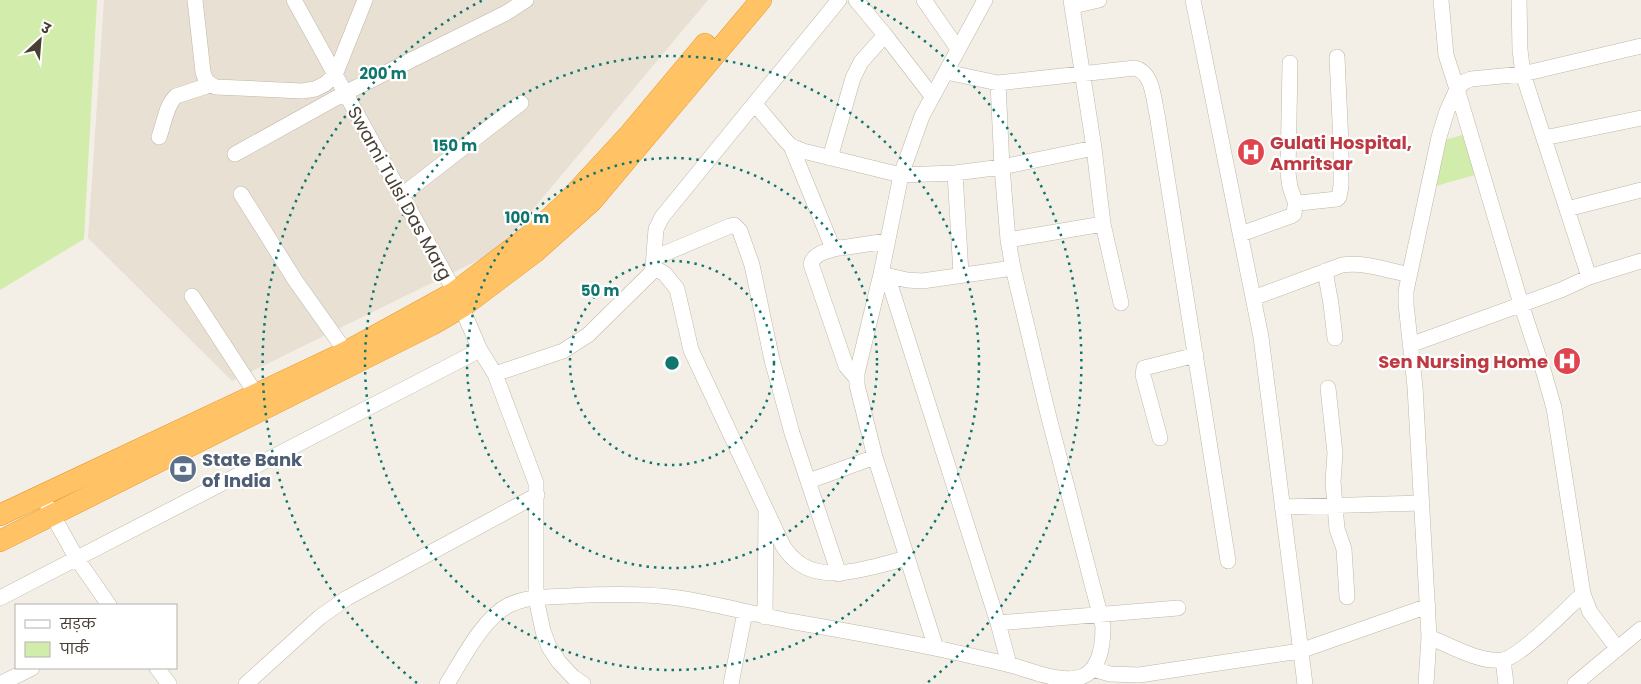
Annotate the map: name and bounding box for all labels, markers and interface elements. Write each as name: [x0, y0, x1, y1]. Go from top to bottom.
north arrow: [15, 15, 65, 65]
text: उ: [37, 17, 55, 40]
text: 200 m: [359, 63, 407, 84]
street label: Swami Tulsi Das Marg: [342, 102, 458, 284]
place label: Gulati Hospital, Amritsar: [1270, 130, 1412, 176]
text: 150 m: [433, 135, 477, 156]
hospital icon: Gulati Hospital, Amritsar: [1236, 137, 1266, 167]
text: 100 m: [505, 207, 549, 228]
text: 50 m: [581, 280, 619, 301]
hospital icon: Sen Nursing Home: [1552, 346, 1582, 376]
place label: Sen Nursing Home: [1378, 349, 1548, 374]
centre of rings: [663, 354, 681, 372]
place label: State Bank of India: [202, 447, 303, 493]
bank icon: State Bank of India: [168, 454, 198, 484]
legend: [15, 604, 178, 669]
text: सड़क: [59, 613, 97, 634]
text: पार्क: [59, 638, 90, 659]

